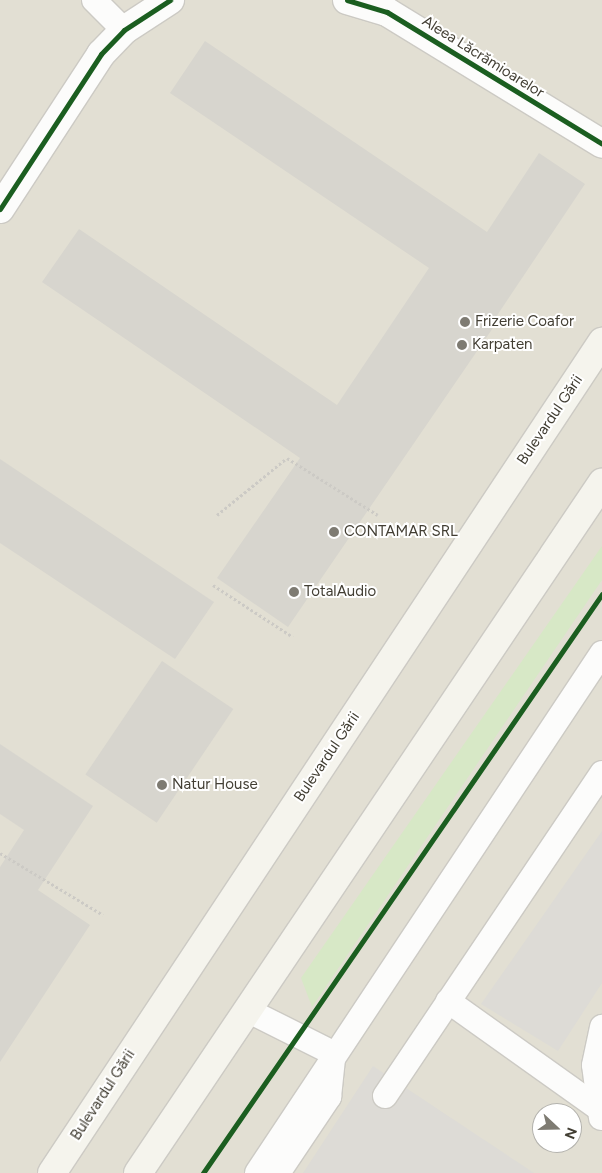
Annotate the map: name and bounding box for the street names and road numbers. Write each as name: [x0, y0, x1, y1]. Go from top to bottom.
street label: Aleea Lăcrămioarelor: [419, 12, 547, 102]
street label: Bulevardul Gării: [513, 372, 587, 468]
street label: Bulevardul Gării: [290, 709, 364, 805]
street label: Bulevardul Gării: [67, 1046, 139, 1144]

